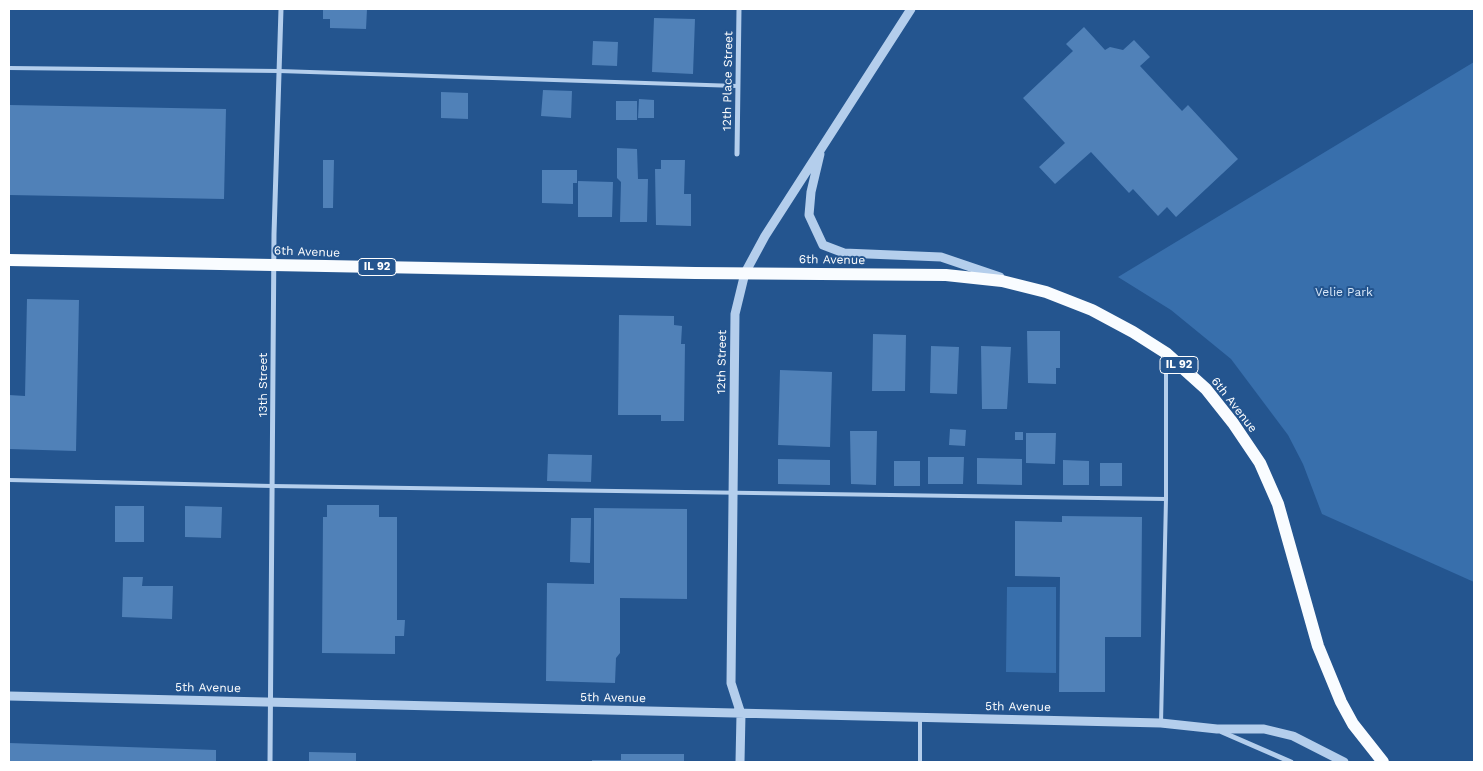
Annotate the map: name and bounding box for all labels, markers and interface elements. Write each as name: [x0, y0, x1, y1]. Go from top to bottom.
street label: 12th Place Street: [720, 31, 736, 131]
street label: 6th Avenue: [274, 244, 340, 260]
street label: 6th Avenue: [799, 252, 865, 268]
road number: IL 92: [358, 258, 396, 276]
park label: Velie Park: [1315, 285, 1373, 299]
street label: 12th Street: [714, 330, 730, 394]
street label: 13th Street: [256, 353, 270, 417]
road number: IL 92: [1160, 356, 1198, 374]
street label: 6th Avenue: [1208, 374, 1260, 436]
street label: 5th Avenue: [175, 680, 241, 696]
street label: 5th Avenue: [580, 690, 646, 706]
street label: 5th Avenue: [985, 699, 1051, 715]

